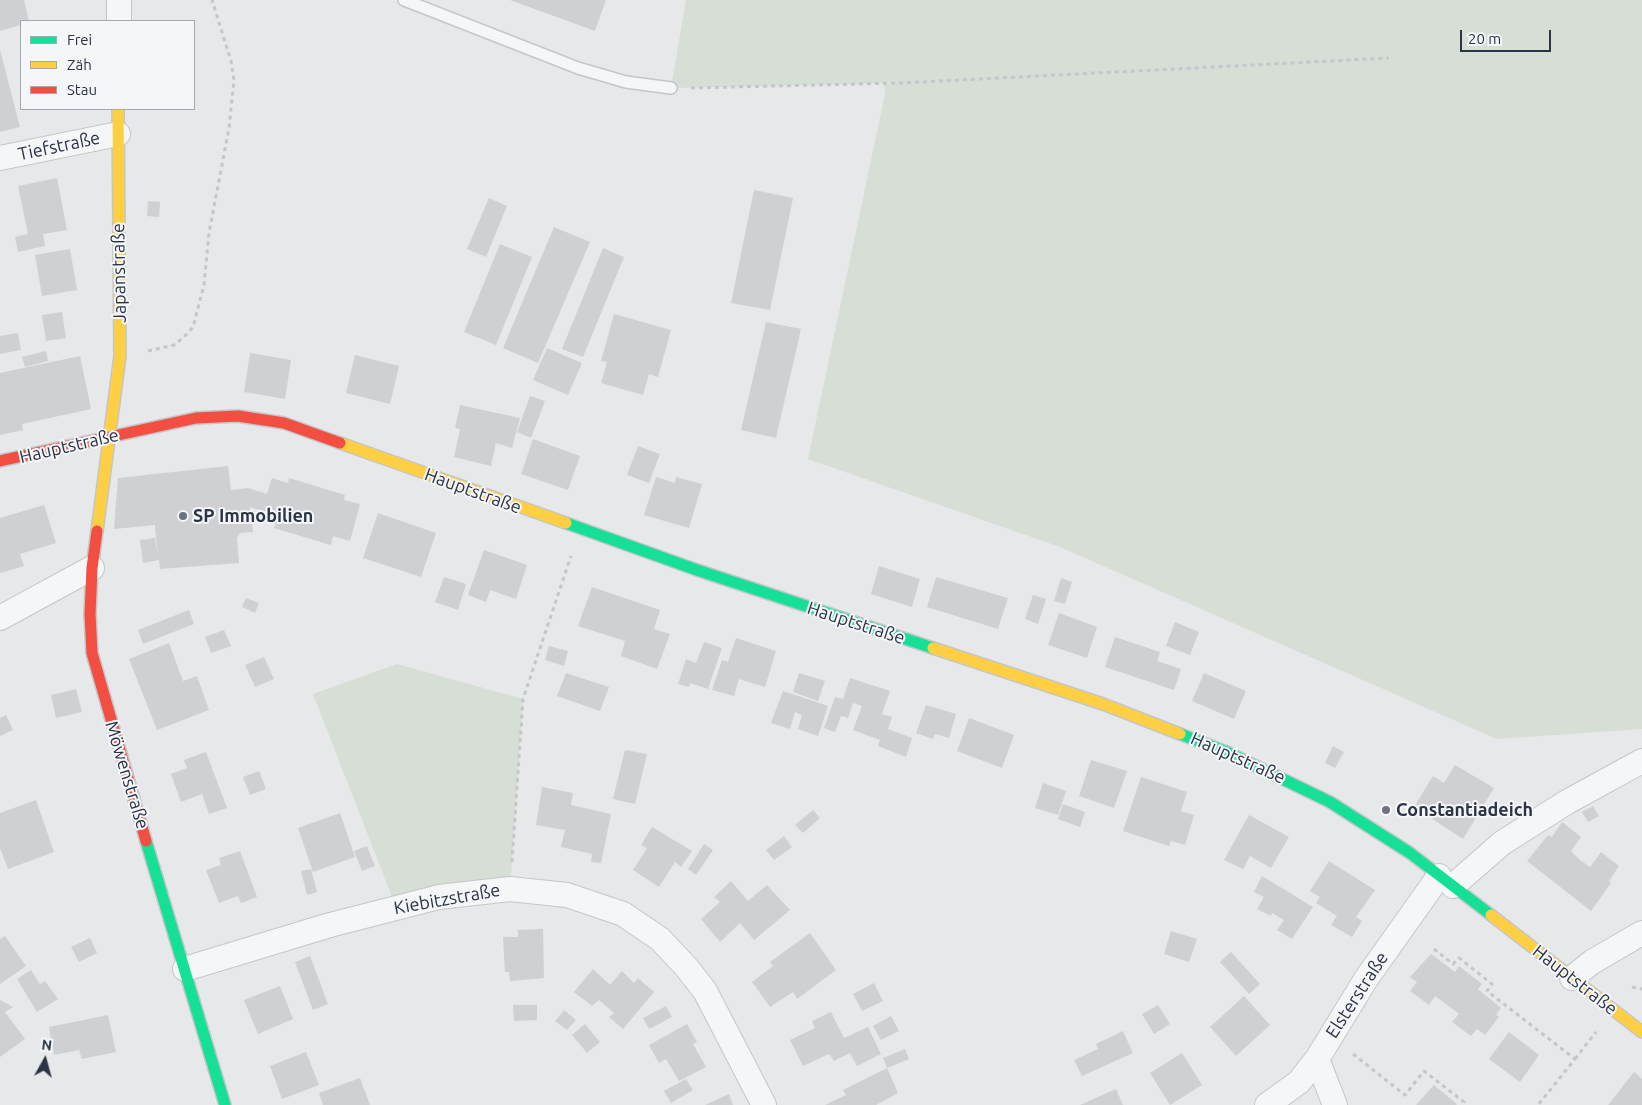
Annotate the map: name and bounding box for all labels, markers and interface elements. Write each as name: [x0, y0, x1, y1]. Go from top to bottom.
legend: [20, 20, 195, 110]
scale bar: [1462, 20, 1553, 52]
text: 20 m: [1468, 30, 1501, 47]
text: Frei: [67, 31, 92, 48]
text: Zäh: [67, 56, 92, 73]
text: Stau: [67, 81, 97, 98]
street label: Tiefstraße: [16, 127, 102, 165]
street label: Japanstraße: [107, 223, 131, 323]
street label: Hauptstraße: [17, 424, 121, 468]
street label: Hauptstraße: [422, 464, 524, 518]
place label: SP Immobilien: [193, 505, 313, 527]
marker: SP Immobilien: [177, 510, 189, 522]
street label: Hauptstraße: [804, 597, 908, 649]
street label: Möwenstraße: [100, 718, 154, 832]
street label: Hauptstraße: [1187, 728, 1289, 788]
place label: Constantiadeich: [1396, 799, 1533, 821]
marker: Constantiadeich: [1380, 804, 1392, 816]
street label: Kiebitzstraße: [392, 879, 502, 919]
street label: Hauptstraße: [1528, 940, 1622, 1020]
street label: Elsterstraße: [1321, 948, 1393, 1042]
north arrow: [20, 1035, 70, 1085]
text: N: [41, 1037, 53, 1054]

